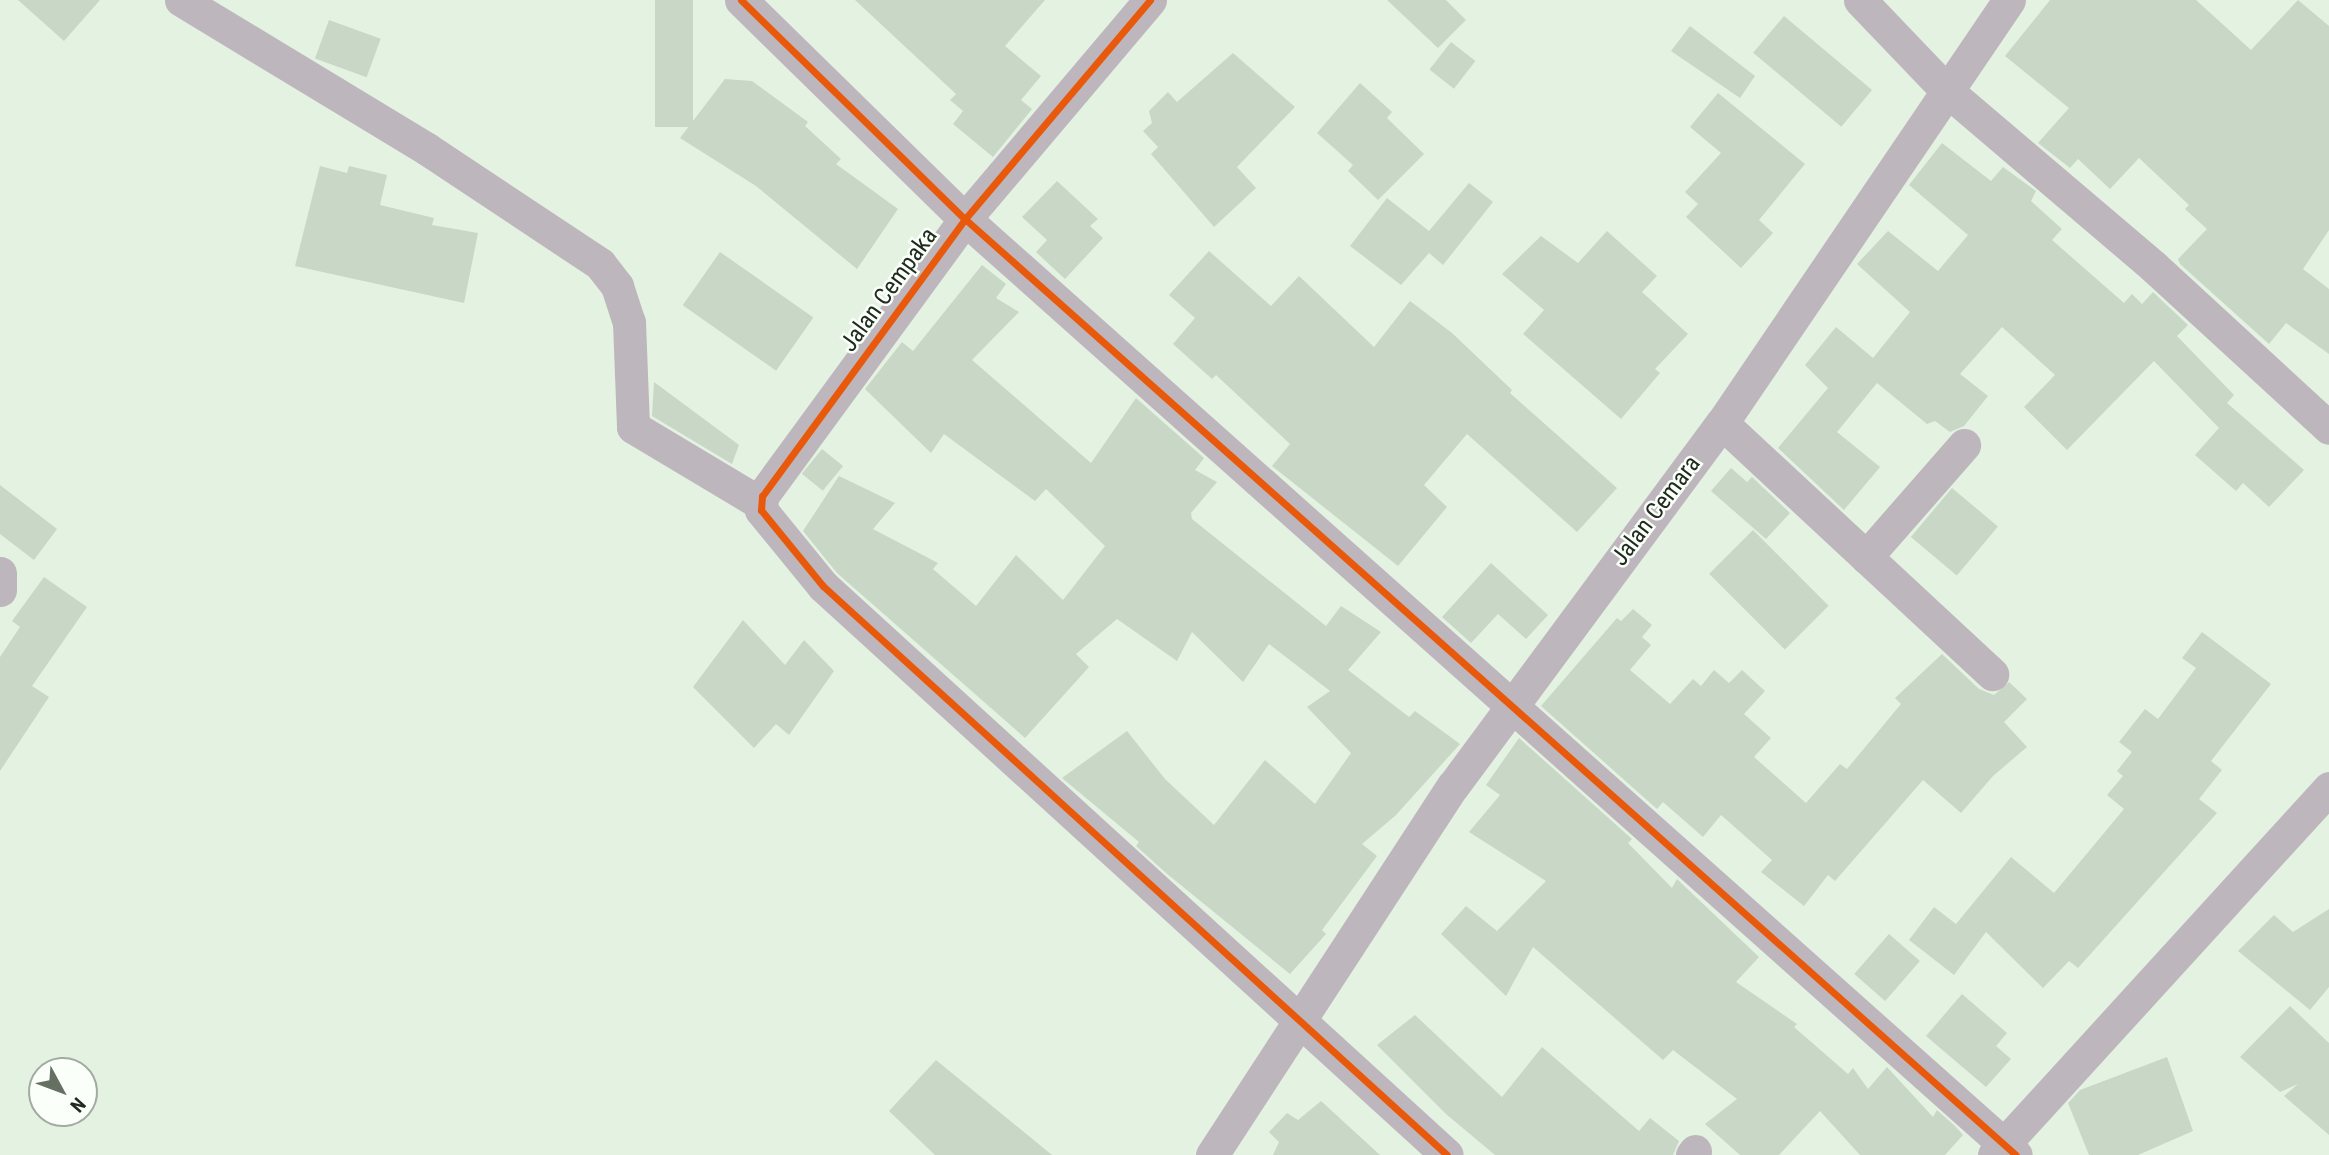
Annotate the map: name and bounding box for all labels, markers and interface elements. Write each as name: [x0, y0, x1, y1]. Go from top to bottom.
street label: Jalan Cempaka: [834, 223, 944, 357]
street label: Jalan Cemara: [1605, 450, 1707, 572]
north arrow: [28, 1057, 98, 1127]
text: N: [65, 1093, 90, 1117]

